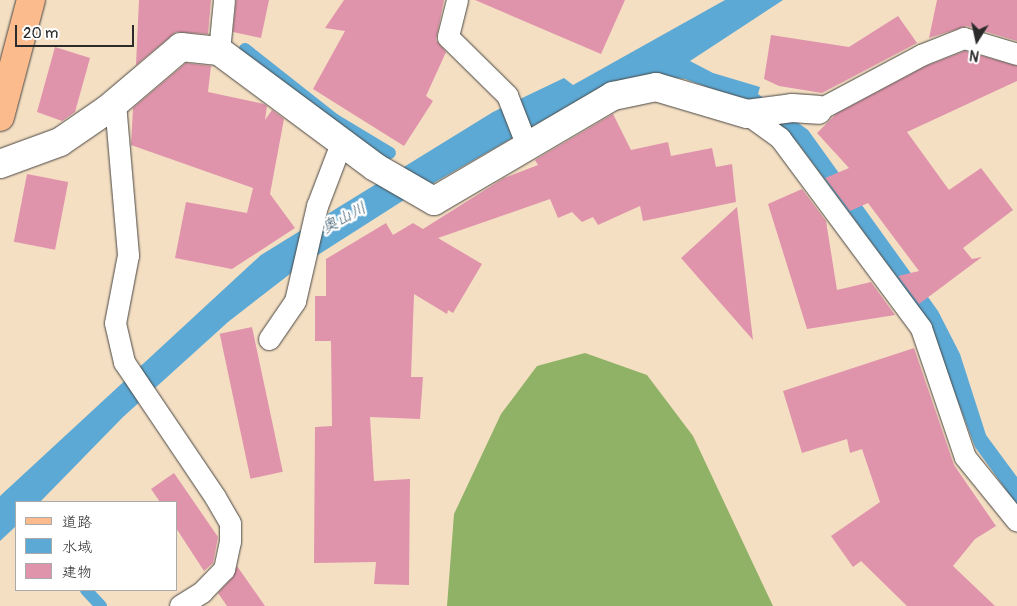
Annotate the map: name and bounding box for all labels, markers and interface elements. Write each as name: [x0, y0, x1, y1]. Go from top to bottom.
scale bar: [18, 15, 136, 47]
north arrow: [952, 15, 1002, 65]
text: 20 m: [23, 24, 58, 43]
text: N: [968, 46, 980, 64]
water label: 奥山川: [318, 198, 370, 238]
legend: [15, 501, 178, 591]
text: 道路: [62, 513, 92, 532]
text: 水域: [62, 538, 92, 557]
text: 建物: [62, 563, 92, 582]

